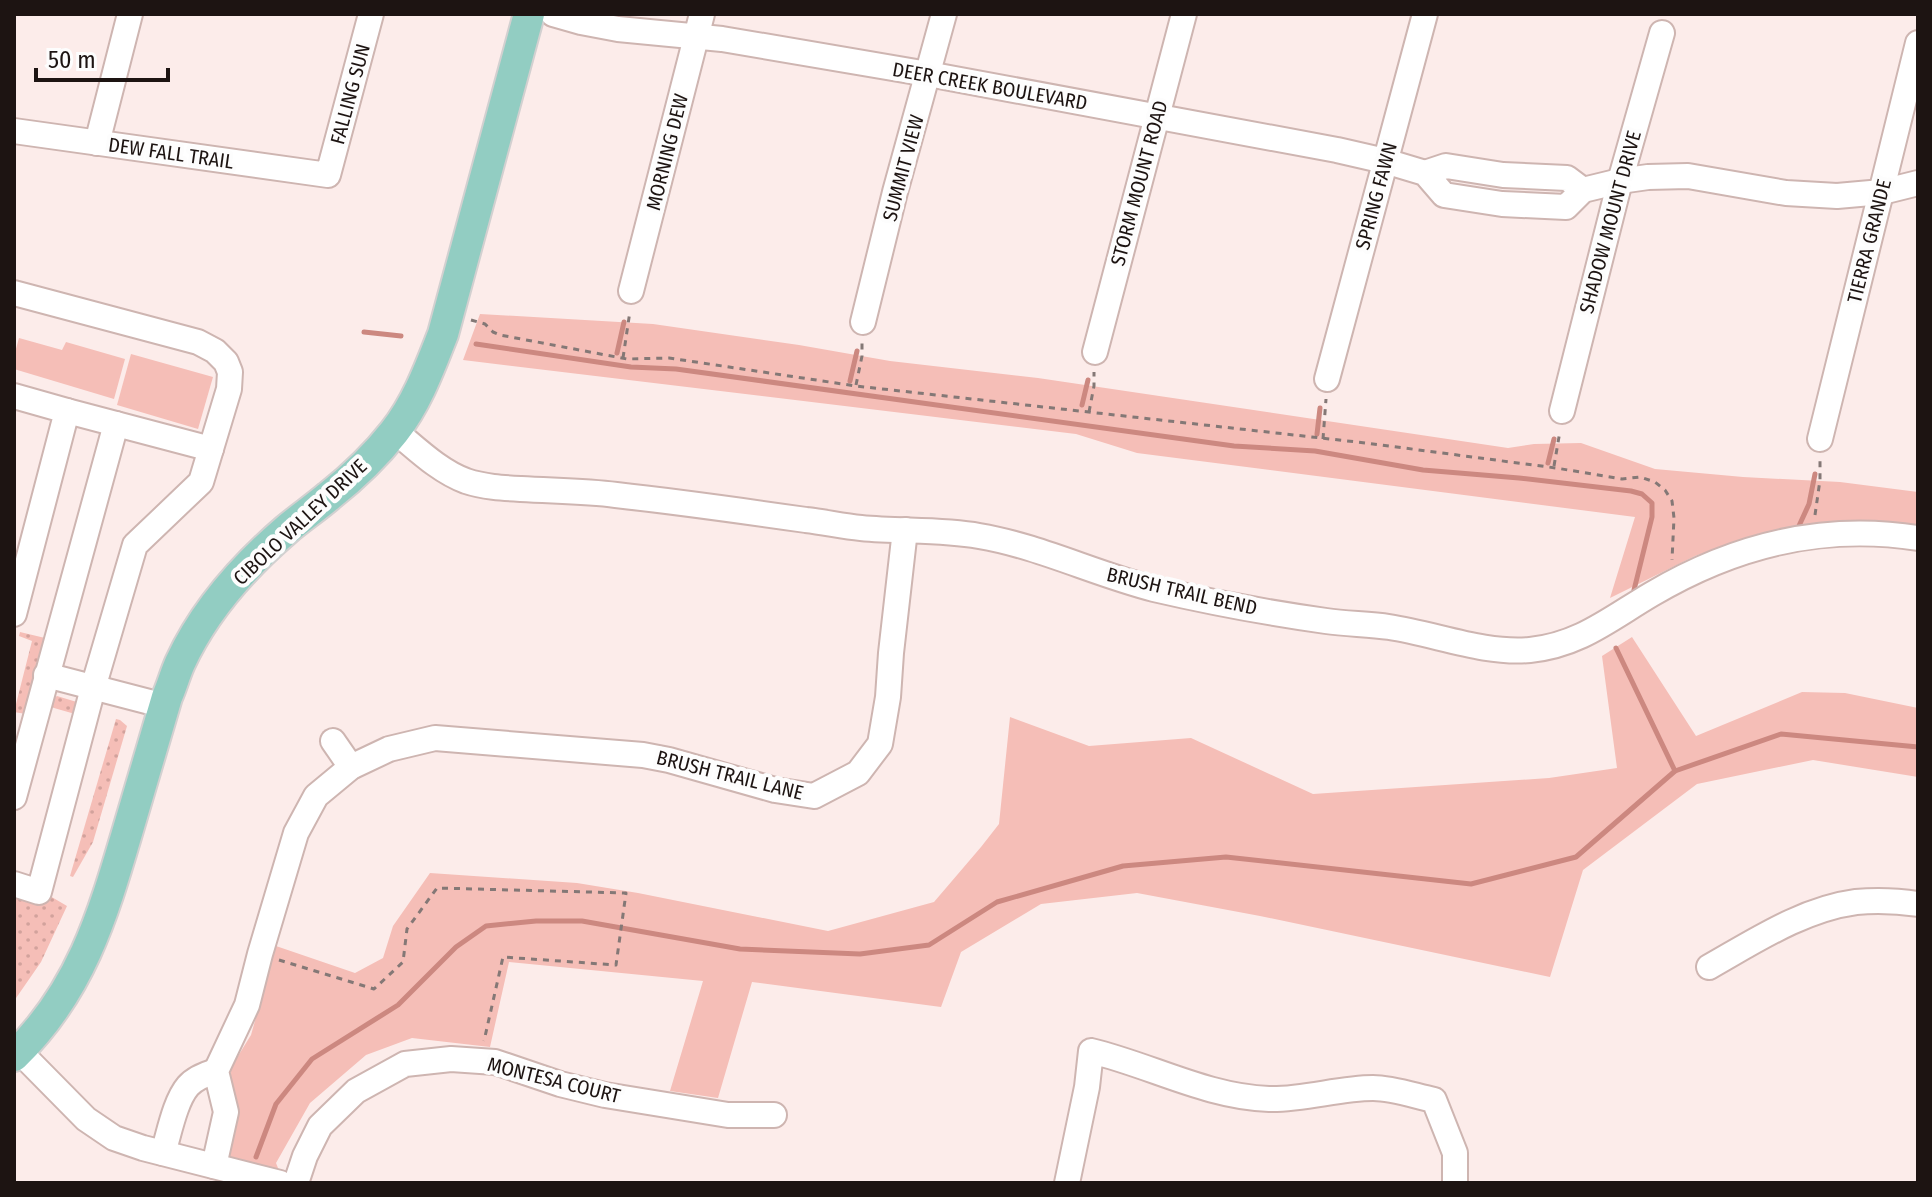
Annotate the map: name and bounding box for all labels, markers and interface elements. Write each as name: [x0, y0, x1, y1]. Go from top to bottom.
scale bar: [36, 32, 168, 82]
street label: FALLING SUN: [325, 41, 375, 147]
text: 50 m: [48, 46, 96, 74]
street label: DEER CREEK BOULEVARD: [891, 57, 1089, 115]
street label: MORNING DEW: [641, 91, 693, 213]
street label: STORM MOUNT ROAD: [1105, 98, 1173, 268]
street label: SUMMIT VIEW: [877, 112, 929, 224]
street label: SHADOW MOUNT DRIVE: [1574, 128, 1646, 316]
street label: DEW FALL TRAIL: [107, 132, 235, 174]
street label: SPRING FAWN: [1350, 140, 1402, 252]
street label: TIERRA GRANDE: [1842, 177, 1896, 305]
street label: CIBOLO VALLEY DRIVE: [228, 454, 372, 590]
street label: BRUSH TRAIL BEND: [1104, 562, 1260, 620]
street label: BRUSH TRAIL LANE: [654, 745, 806, 805]
street label: MONTESA COURT: [485, 1052, 624, 1108]

